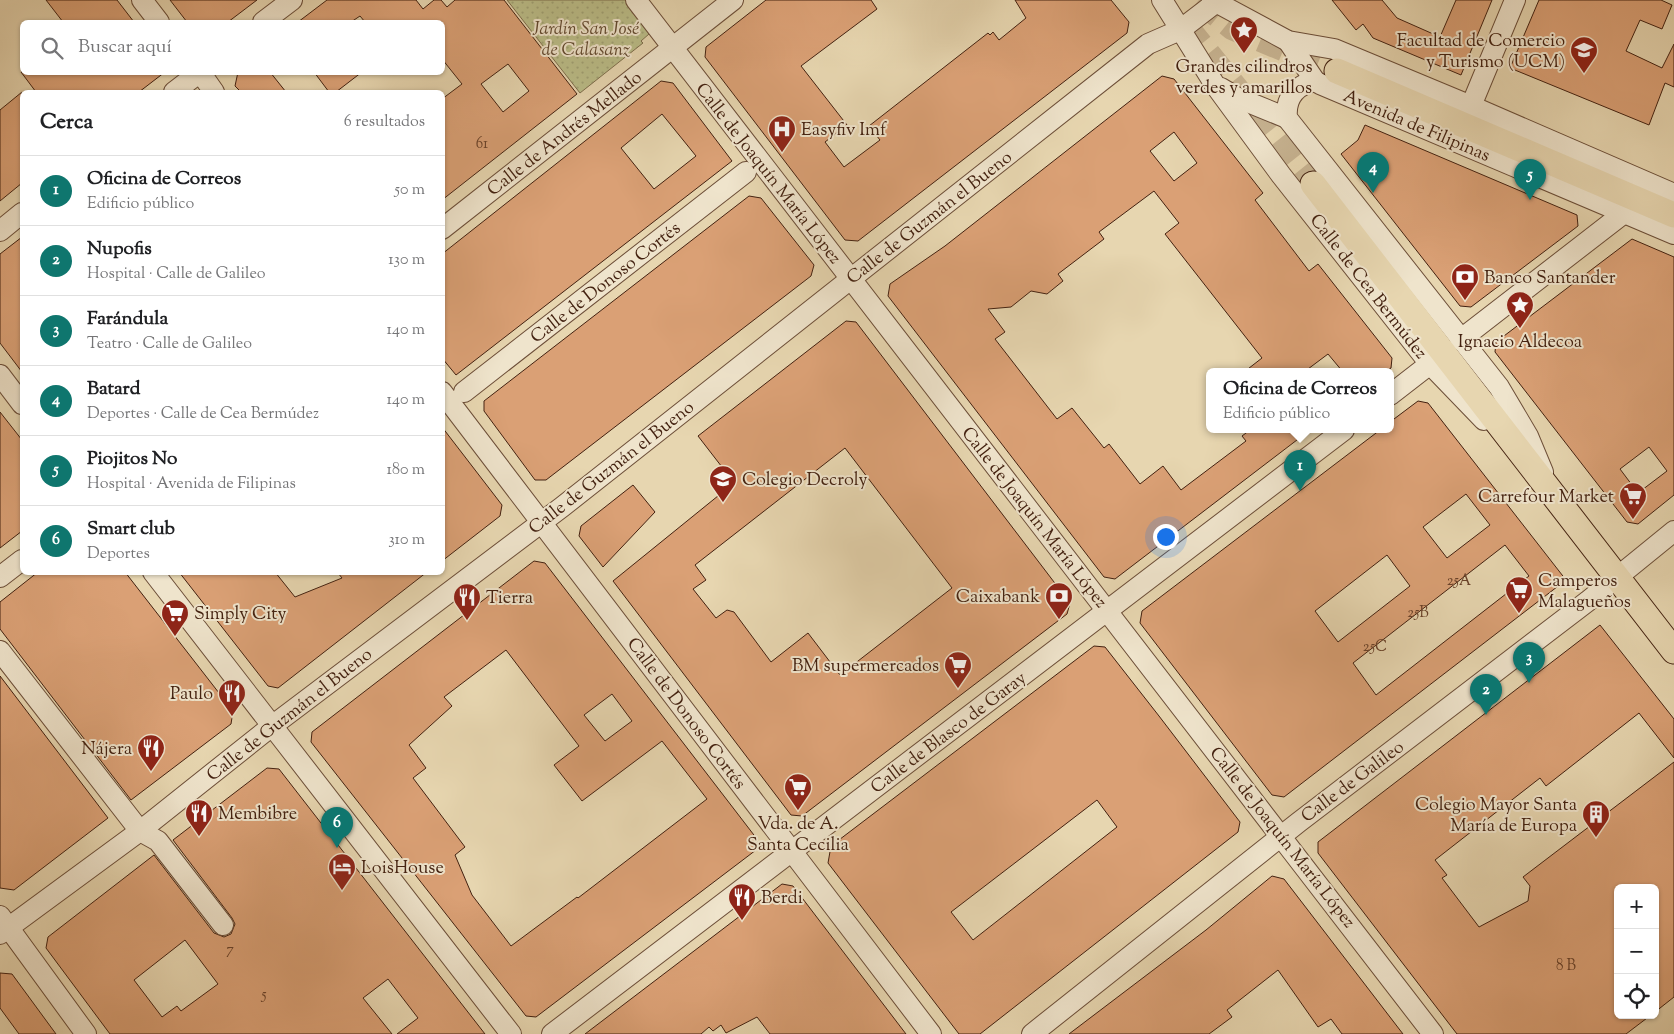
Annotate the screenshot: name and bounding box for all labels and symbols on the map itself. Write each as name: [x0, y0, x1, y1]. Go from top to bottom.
place icon: Grandes cilindros verdes y amarillos: [1229, 15, 1259, 54]
park label: Jardín San José de Calasanz: [532, 17, 640, 64]
place label: Facultad de Comercio y Turismo (UCM): [1397, 29, 1565, 76]
school or university icon: Facultad de Comercio y Turismo (UCM): [1569, 35, 1599, 74]
place label: Grandes cilindros verdes y amarillos: [1175, 55, 1313, 102]
street label: Calle de Andrés Mellado: [482, 66, 648, 203]
street label: Calle de Joaquín María López: [688, 78, 847, 271]
street label: Avenida de Filipinas: [1339, 84, 1494, 169]
hospital icon: Easyfiv Imf: [767, 114, 797, 153]
place label: Easyfiv Imf: [801, 118, 887, 144]
house number: 61: [476, 134, 488, 155]
street label: Calle de Guzmán el Bueno: [842, 145, 1019, 292]
pin: 4: [1357, 152, 1389, 193]
pin: 5: [1514, 159, 1546, 200]
street label: Calle de Cea Bermúdez: [1302, 209, 1433, 366]
street label: Calle de Donoso Cortés: [526, 217, 687, 351]
bank icon: Banco Santander: [1450, 262, 1480, 301]
place label: Banco Santander: [1484, 266, 1616, 292]
place icon: Ignacio Aldecoa: [1505, 290, 1535, 329]
place label: Ignacio Aldecoa: [1458, 330, 1582, 356]
street label: Calle de Guzmán el Bueno: [524, 395, 701, 542]
street label: Calle de Joaquín María López: [954, 422, 1113, 615]
pin: 1: [1284, 450, 1316, 491]
school or university icon: Colegio Decroly: [708, 464, 738, 503]
place label: Colegio Decroly: [742, 468, 868, 494]
supermarket icon: Carrefour Market: [1618, 481, 1648, 520]
place label: Carrefour Market: [1478, 485, 1614, 511]
your location: [1153, 524, 1179, 550]
place label: Camperos Malagueños: [1538, 569, 1631, 616]
house number: 25A: [1447, 571, 1471, 592]
supermarket icon: Camperos Malagueños: [1504, 575, 1534, 614]
bank icon: Caixabank: [1044, 581, 1074, 620]
restaurant icon: Tierra: [452, 582, 482, 621]
place label: Caixabank: [956, 585, 1040, 611]
place label: Tierra: [486, 586, 533, 612]
supermarket icon: Simply City: [160, 598, 190, 637]
place label: Simply City: [194, 602, 287, 628]
house number: 25B: [1407, 603, 1429, 624]
street label: Calle de Donoso Cortés: [620, 633, 751, 796]
house number: 25C: [1363, 637, 1387, 658]
street label: Calle de Guzmán el Bueno: [202, 642, 379, 789]
pin: 3: [1513, 642, 1545, 683]
supermarket icon: BM supermercados: [943, 650, 973, 689]
place label: BM supermercados: [792, 654, 939, 680]
street label: Calle de Blasco de Garay: [866, 666, 1033, 801]
pin: 2: [1470, 674, 1502, 715]
restaurant icon: Paulo: [217, 678, 247, 717]
place label: Paulo: [170, 682, 213, 708]
restaurant icon: Nájera: [136, 733, 166, 772]
street label: Calle de Galileo: [1296, 735, 1410, 830]
place label: Nájera: [81, 737, 132, 763]
street label: Calle de Joaquín María López: [1202, 742, 1361, 935]
supermarket icon: Vda. de A. Santa Cecilia: [783, 772, 813, 811]
place label: Colegio Mayor Santa María de Europa: [1415, 793, 1577, 840]
restaurant icon: Membibre: [184, 798, 214, 837]
building icon: Colegio Mayor Santa María de Europa: [1581, 799, 1611, 838]
place label: Membibre: [218, 802, 297, 828]
pin: 6: [321, 807, 353, 848]
place label: Vda. de A. Santa Cecilia: [747, 812, 849, 859]
hotel icon: LoisHouse: [327, 852, 357, 891]
place label: LoisHouse: [361, 856, 444, 882]
restaurant icon: Berdi: [727, 882, 757, 921]
place label: Berdi: [761, 886, 803, 912]
house number: 7: [226, 940, 234, 961]
house number: 8 B: [1556, 956, 1577, 977]
house number: 5: [260, 985, 267, 1006]

